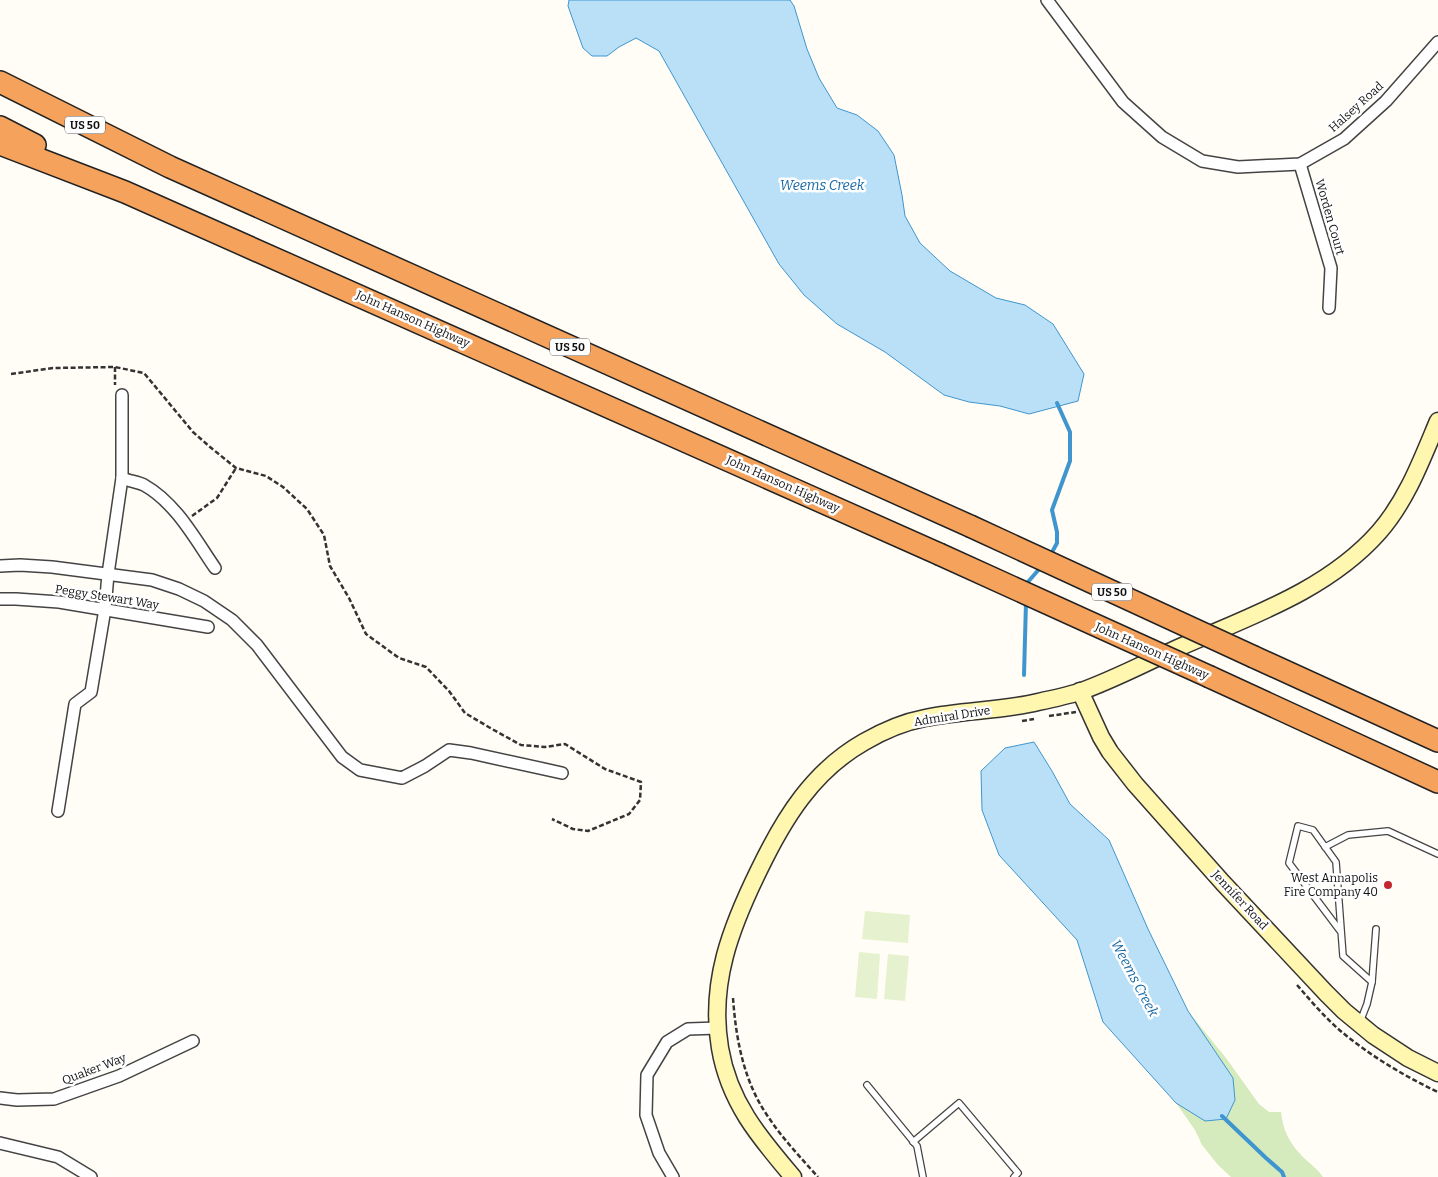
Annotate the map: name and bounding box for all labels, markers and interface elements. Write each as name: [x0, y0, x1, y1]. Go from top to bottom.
street label: Halsey Road: [1326, 79, 1386, 135]
road number: US 50: [65, 116, 105, 134]
water label: Weems Creek: [780, 177, 865, 194]
street label: Worden Court: [1312, 177, 1348, 257]
street label: John Hanson Highway: [353, 287, 473, 351]
road number: US 50: [550, 338, 590, 356]
street label: John Hanson Highway: [723, 452, 843, 516]
street label: Peggy Stewart Way: [54, 582, 161, 612]
road number: US 50: [1092, 584, 1132, 600]
street label: John Hanson Highway: [1092, 619, 1212, 683]
street label: Admiral Drive: [913, 703, 991, 729]
street label: Jennifer Road: [1208, 867, 1271, 932]
place label: West Annapolis Fire Company 40: [1284, 871, 1378, 899]
marker: West Annapolis Fire Company 40: [1382, 879, 1394, 891]
water label: Weems Creek: [1107, 937, 1162, 1020]
street label: Quaker Way: [60, 1050, 129, 1088]

